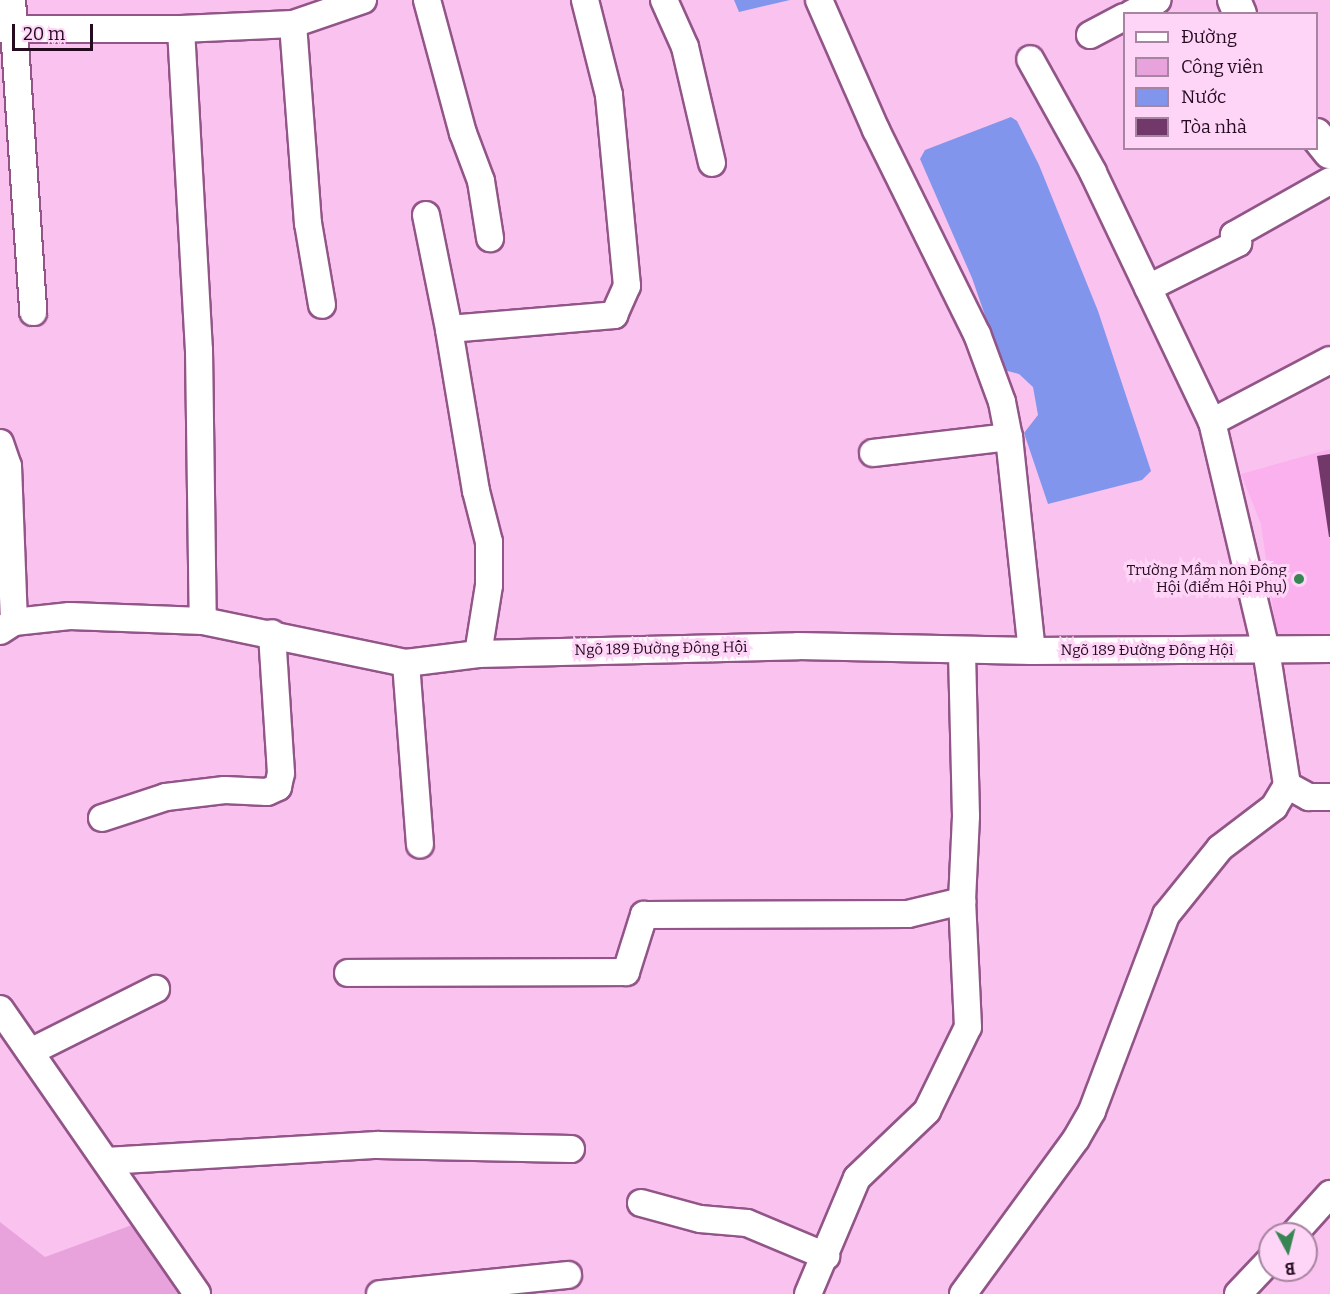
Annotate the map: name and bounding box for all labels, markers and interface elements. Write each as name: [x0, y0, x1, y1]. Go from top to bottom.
scale bar: [15, 12, 96, 50]
legend: [1123, 12, 1318, 150]
text: 20 m: [23, 23, 65, 45]
text: Đường: [1181, 26, 1237, 48]
text: Công viên: [1181, 56, 1264, 78]
text: Nước: [1181, 86, 1226, 108]
text: Tòa nhà: [1181, 116, 1247, 138]
place label: Trường Mầm non Đông Hội (điểm Hội Phụ): [1127, 561, 1287, 596]
marker: Trường Mầm non Đông Hội (điểm Hội Phụ): [1292, 572, 1306, 586]
street label: Ngõ 189 Đường Đông Hội: [574, 638, 748, 660]
street label: Ngõ 189 Đường Đông Hội: [1061, 642, 1233, 660]
north arrow: [1258, 1222, 1318, 1282]
text: B: [1284, 1258, 1296, 1278]

